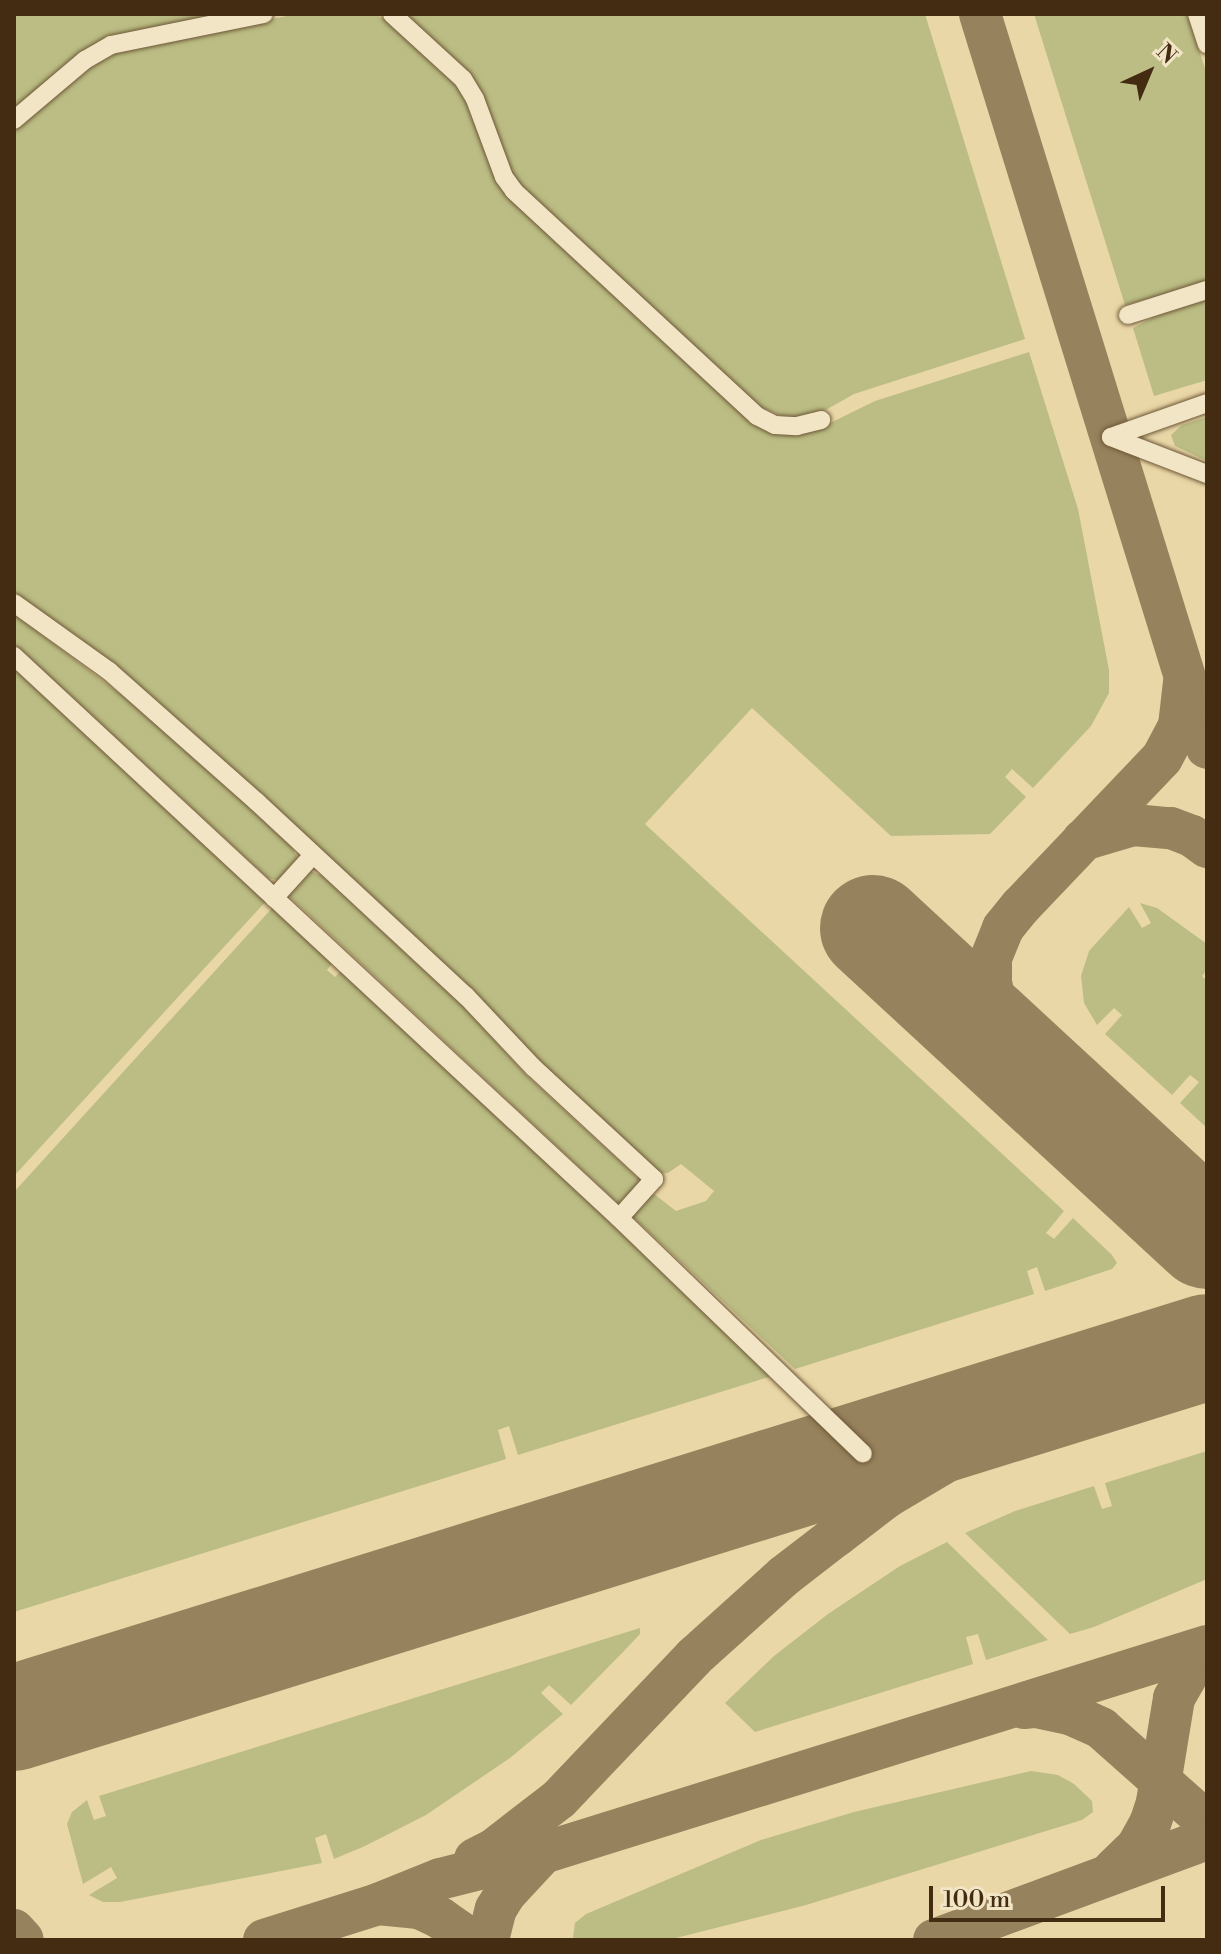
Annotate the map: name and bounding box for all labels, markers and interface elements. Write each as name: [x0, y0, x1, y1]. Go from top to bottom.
north arrow: [1109, 32, 1189, 112]
text: N: [1150, 39, 1182, 70]
scale bar: [933, 1870, 1169, 1920]
text: 100 m: [943, 1885, 1010, 1915]

